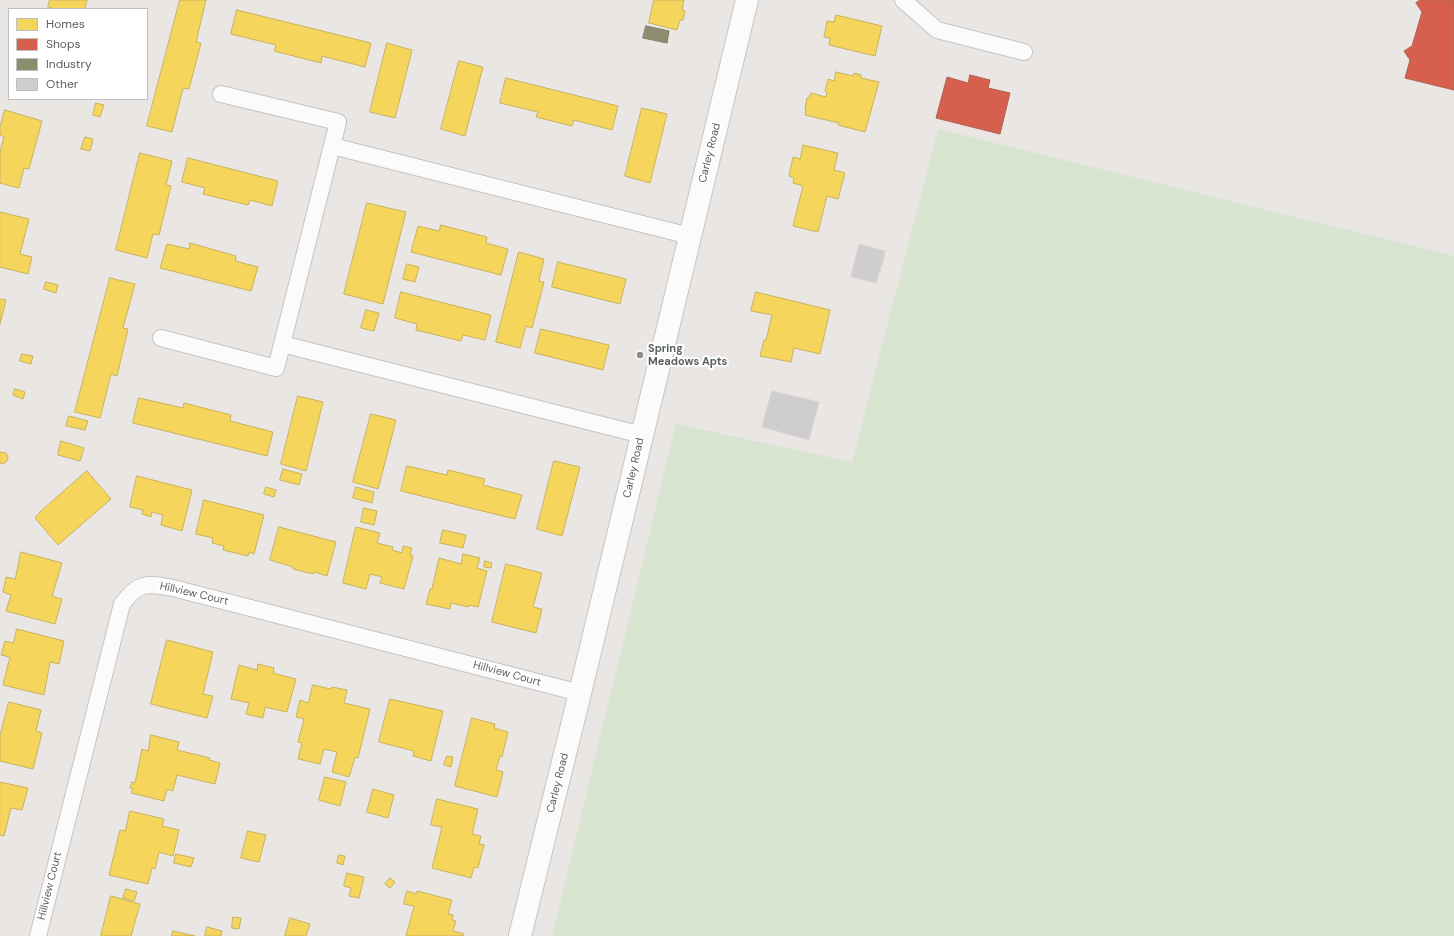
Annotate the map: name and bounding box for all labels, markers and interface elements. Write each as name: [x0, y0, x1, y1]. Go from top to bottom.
legend: [8, 8, 148, 100]
text: Homes: [46, 16, 85, 32]
text: Shops: [46, 36, 81, 52]
text: Industry: [46, 56, 92, 72]
text: Other: [46, 76, 78, 92]
street label: Carley Road: [696, 122, 724, 184]
place label: Spring Meadows Apts: [648, 342, 727, 368]
marker: Spring Meadows Apts: [635, 350, 645, 360]
street label: Carley Road: [621, 437, 647, 499]
street label: Hillview Court: [158, 580, 230, 608]
street label: Hillview Court: [472, 659, 542, 689]
street label: Carley Road: [544, 752, 572, 814]
street label: Hillview Court: [35, 850, 65, 922]

